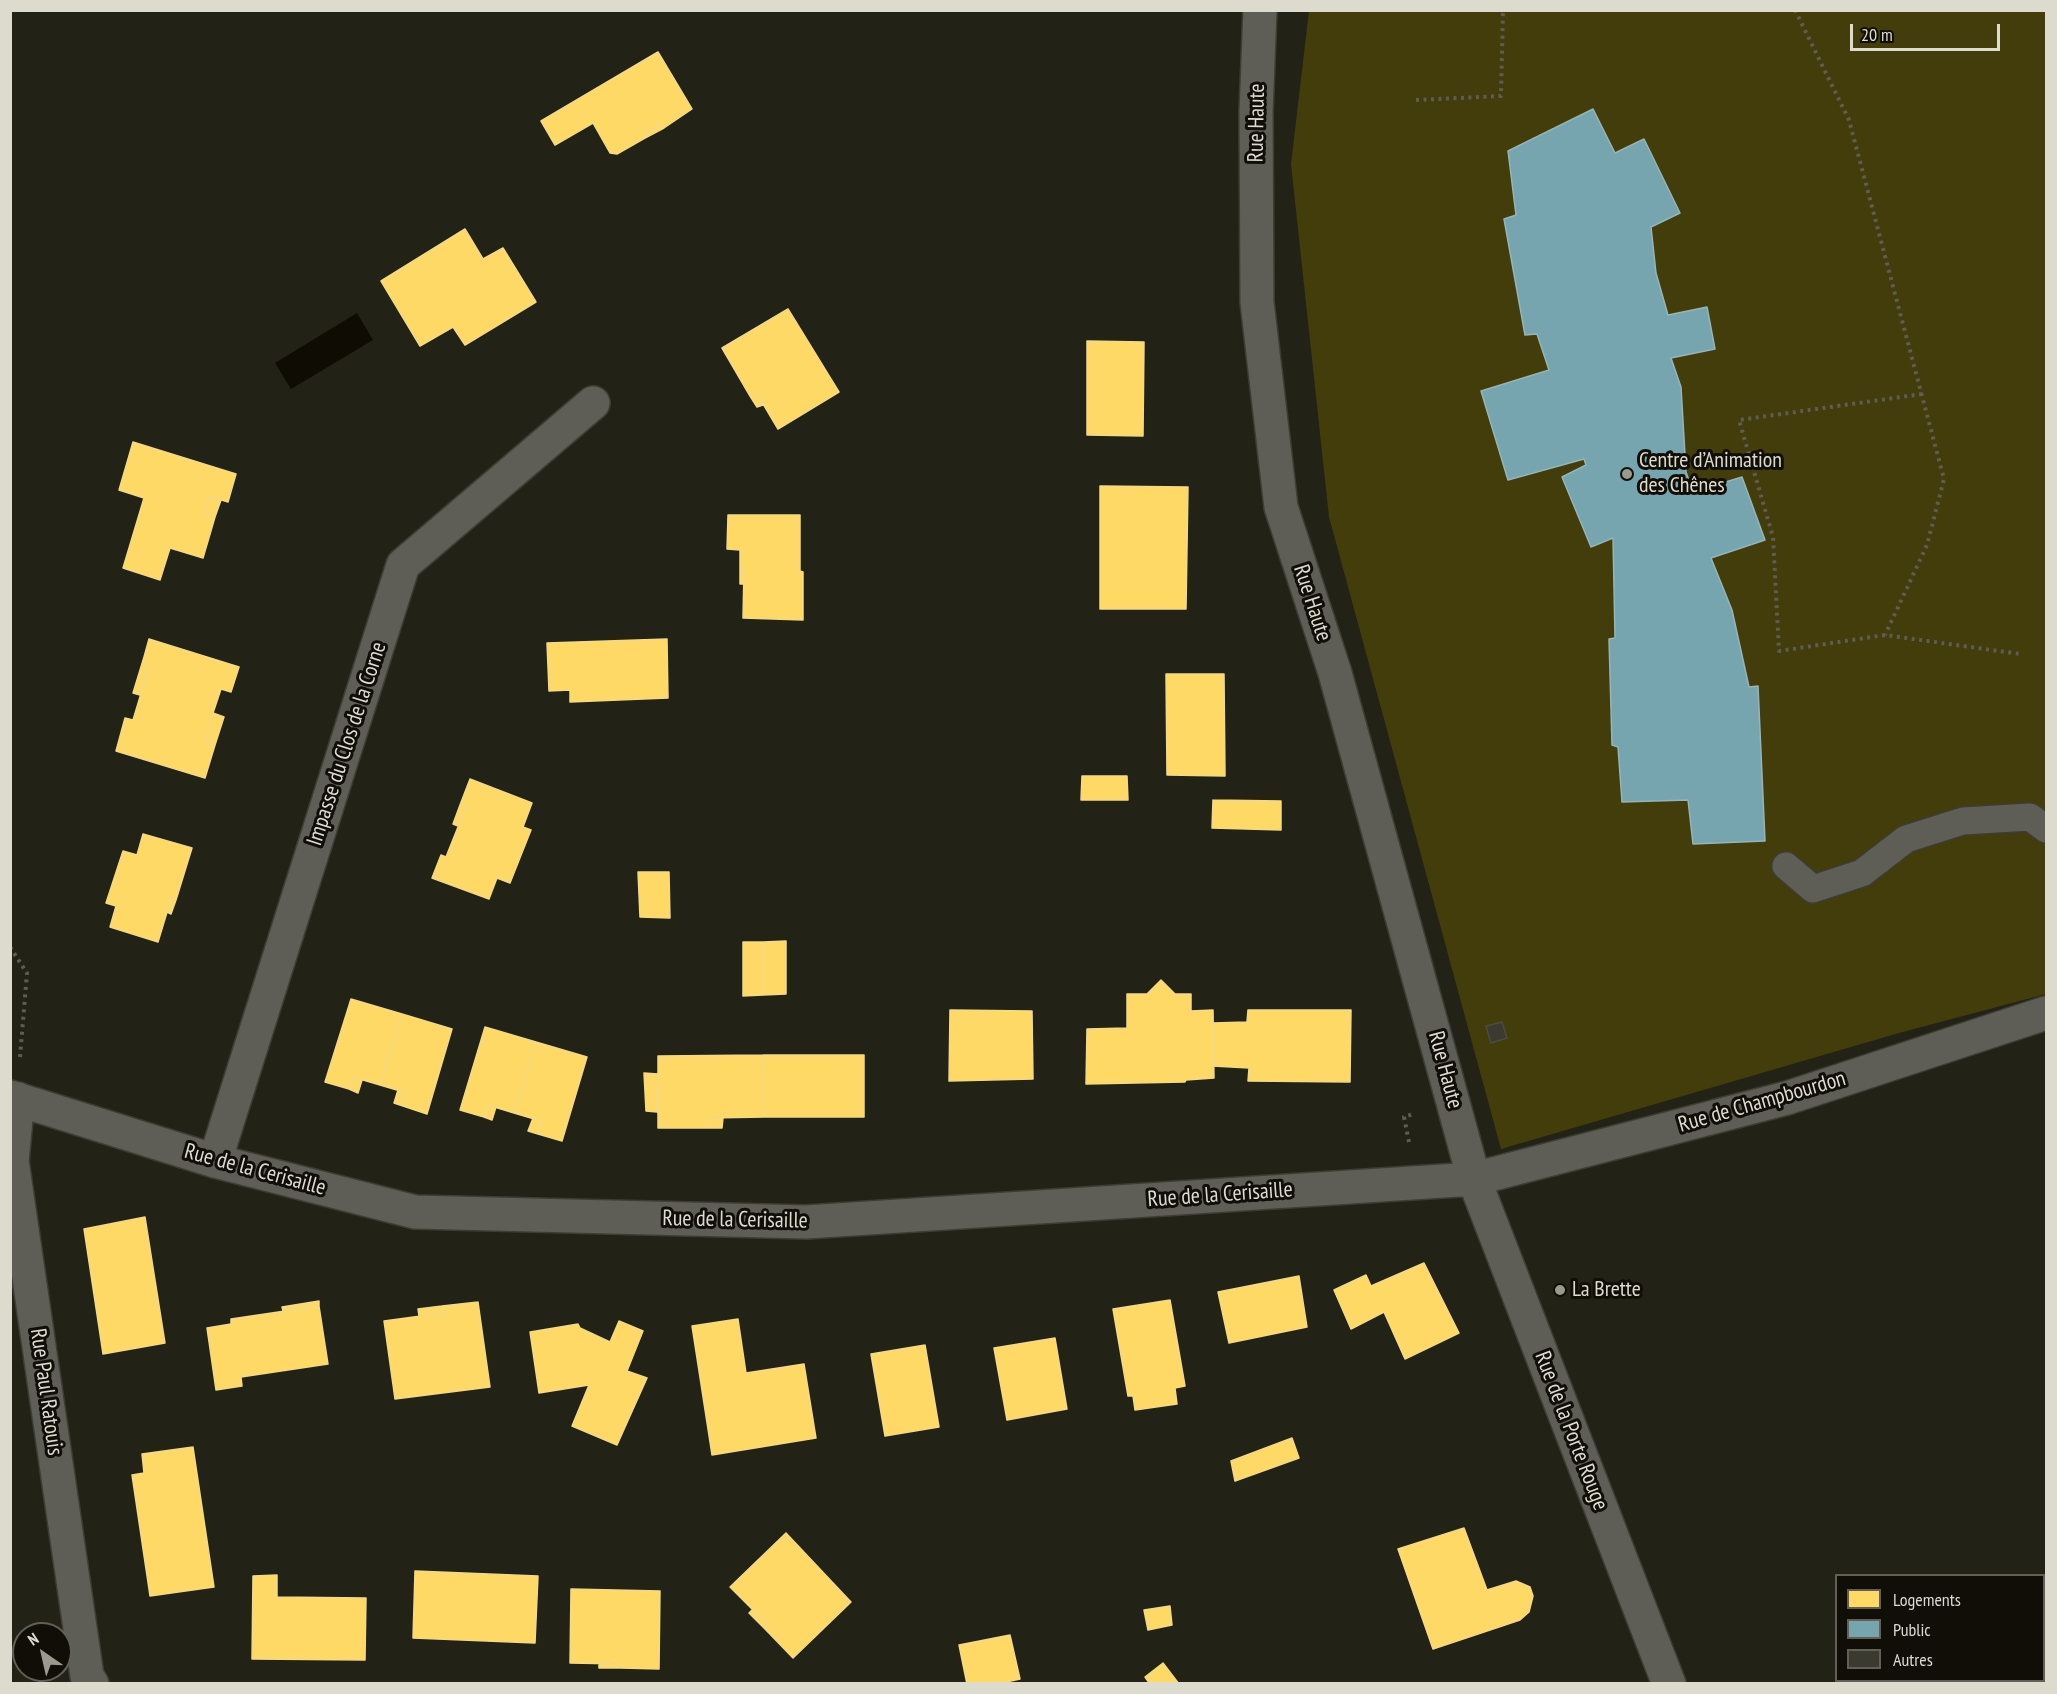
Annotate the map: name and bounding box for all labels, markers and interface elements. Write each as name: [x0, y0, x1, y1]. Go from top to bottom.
scale bar: [1853, 12, 2003, 50]
text: 20 m: [1861, 23, 1893, 46]
street label: Rue Haute: [1243, 83, 1271, 163]
place label: Centre d’Animation des Chênes: [1639, 448, 1782, 500]
marker: Centre d’Animation des Chênes: [1620, 467, 1634, 481]
street label: Rue Haute: [1287, 561, 1337, 645]
street label: Impasse du Clos de la Corne: [302, 639, 392, 849]
street label: Rue Haute: [1422, 1028, 1468, 1112]
street label: Rue de Champbourdon: [1675, 1065, 1849, 1139]
street label: Rue de la Cerisaille: [181, 1138, 329, 1202]
street label: Rue de la Cerisaille: [1147, 1177, 1293, 1213]
street label: Rue de la Cerisaille: [662, 1206, 808, 1234]
place label: La Brette: [1572, 1277, 1641, 1303]
marker: La Brette: [1553, 1283, 1567, 1297]
street label: Rue Paul Ratouis: [24, 1327, 68, 1457]
street label: Rue de la Porte Rouge: [1529, 1348, 1613, 1514]
legend: [1835, 1574, 2045, 1682]
text: Logements: [1893, 1588, 1961, 1611]
text: Public: [1893, 1618, 1931, 1641]
north arrow: [12, 1622, 72, 1682]
text: N: [24, 1628, 42, 1649]
text: Autres: [1893, 1648, 1933, 1671]

